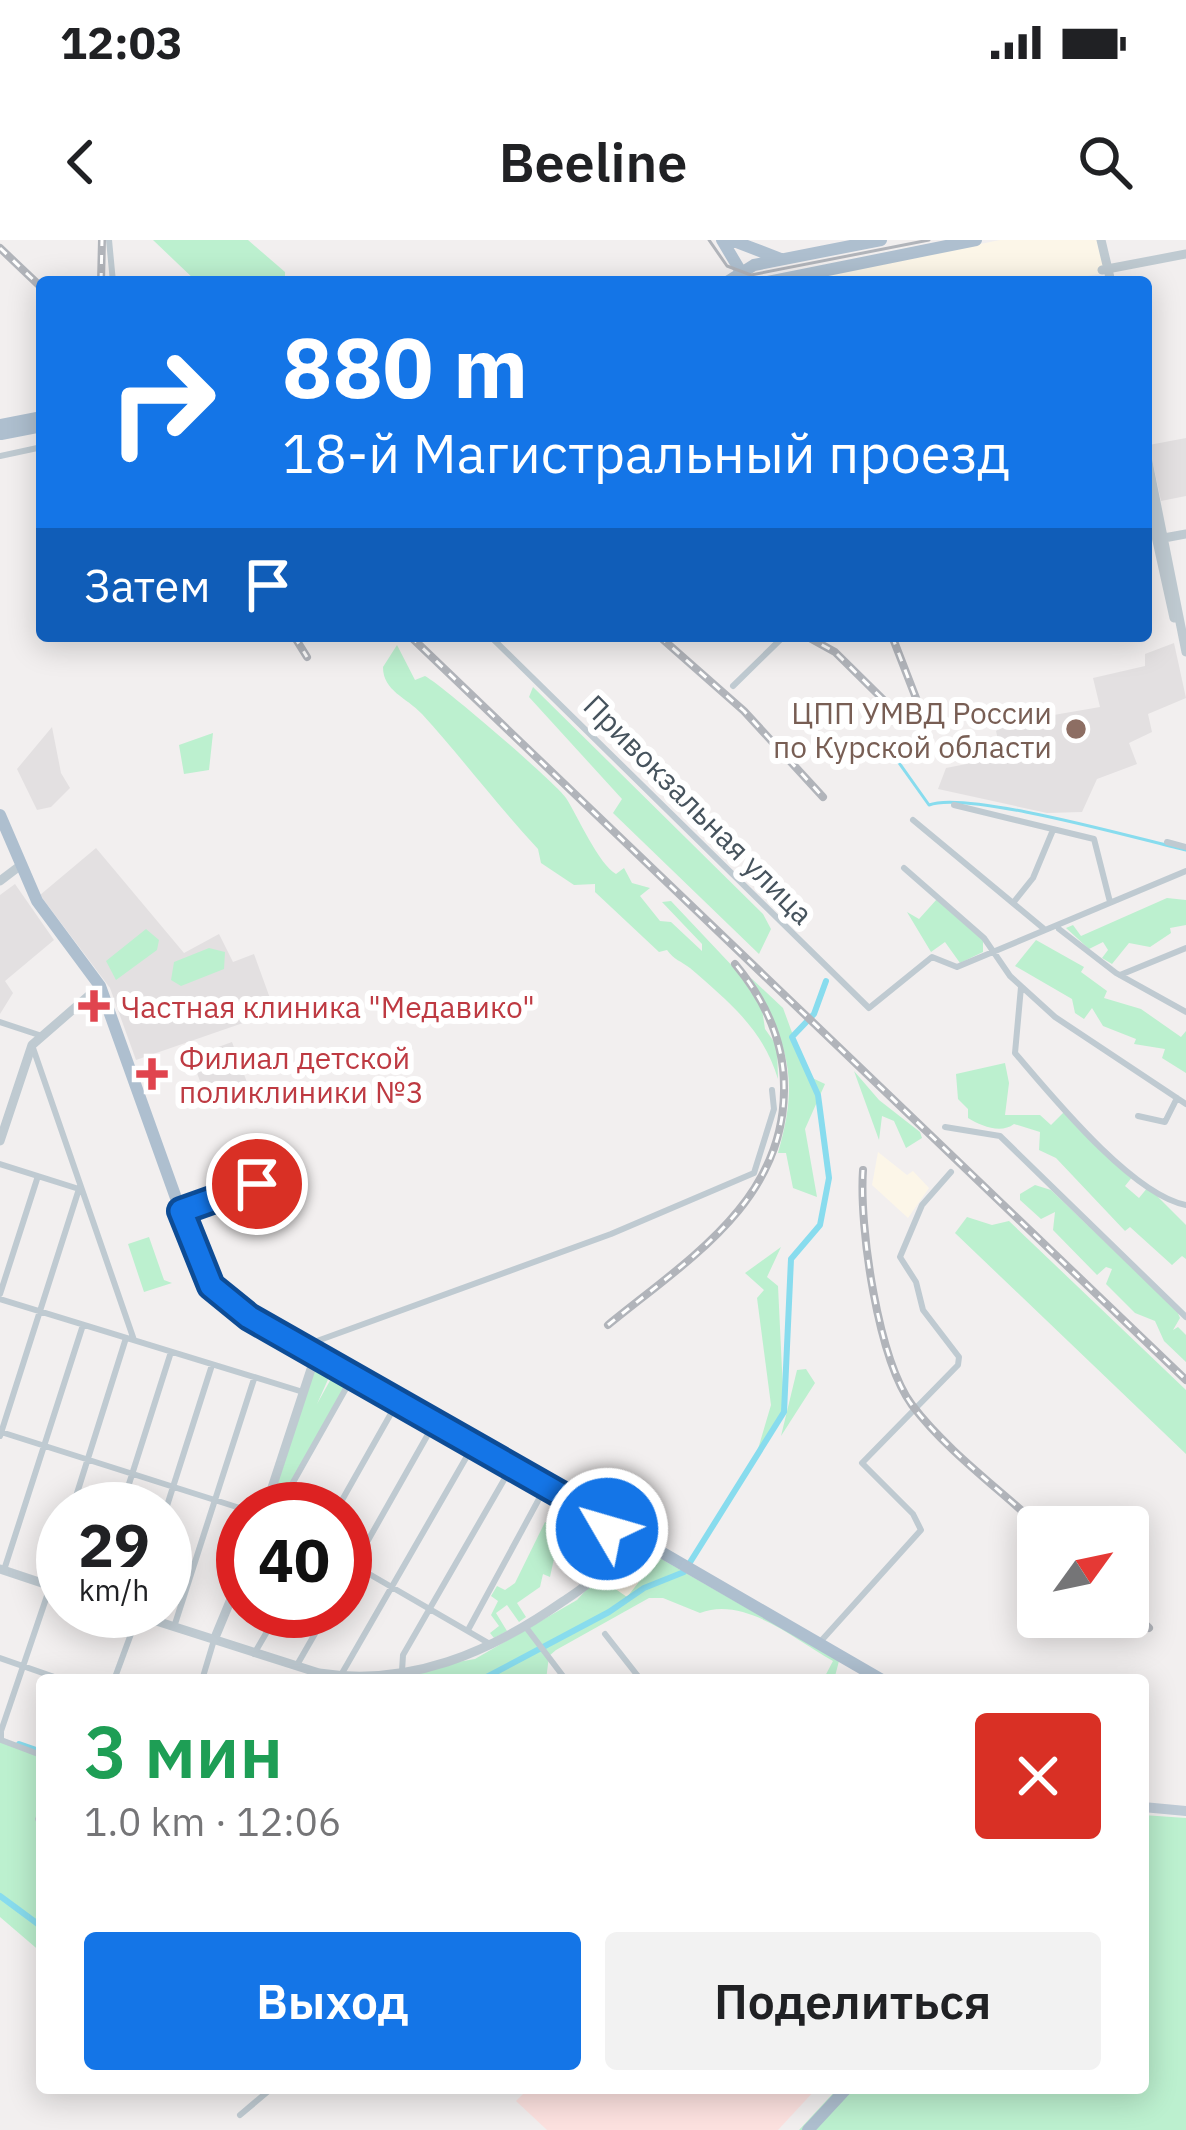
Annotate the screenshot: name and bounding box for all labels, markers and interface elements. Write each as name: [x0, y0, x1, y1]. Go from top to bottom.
text: 12:03: [60, 13, 183, 71]
text: Beeline: [499, 127, 687, 197]
icon: back: [48, 129, 114, 195]
icon: search: [1072, 129, 1138, 195]
text: 880 m: [282, 312, 528, 421]
icon: right: [84, 324, 240, 480]
text: 18-й Магистральный проезд: [282, 418, 1010, 488]
icon: arrive: [235, 552, 301, 618]
text: Затем: [84, 556, 211, 614]
street label: Привокзальная улица: [576, 686, 822, 932]
place label: ЦПП УМВД России по Курской области: [773, 693, 1052, 766]
marker: ЦПП УМВД России по Курской области: [1063, 716, 1089, 742]
place label: Частная клиника "Медавико": [121, 987, 535, 1026]
marker: Частная клиника "Медавико": [78, 990, 110, 1022]
place label: Филиал детской поликлиники №3: [179, 1038, 424, 1111]
marker: Филиал детской поликлиники №3: [136, 1058, 168, 1090]
pin: [206, 1133, 308, 1235]
icon: arrive: [224, 1151, 290, 1217]
position arrow: [544, 1466, 670, 1592]
speed limit sign: 40: [216, 1482, 372, 1638]
text: 29: [78, 1505, 150, 1584]
north arrow: [1017, 1506, 1149, 1638]
map controls: [1017, 1506, 1149, 1638]
text: km/h: [79, 1570, 149, 1609]
text: 3 мин: [84, 1704, 283, 1798]
button: close: [975, 1713, 1101, 1839]
text: 1.0 km · 12:06: [84, 1796, 341, 1847]
button: Выход: [84, 1932, 581, 2070]
button: Поделиться: [605, 1932, 1101, 2070]

